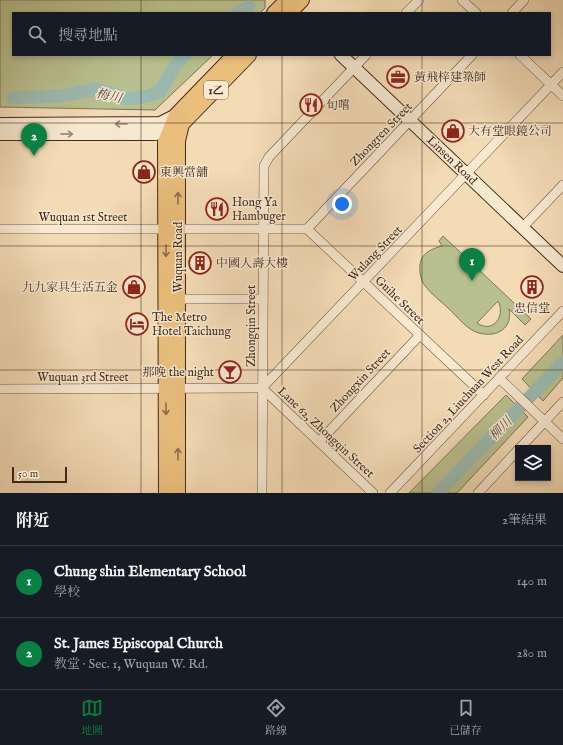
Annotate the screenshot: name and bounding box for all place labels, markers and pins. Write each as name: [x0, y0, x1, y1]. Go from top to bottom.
office icon: 黃飛梓建築師: [385, 64, 411, 90]
place label: 黃飛梓建築師: [414, 70, 486, 85]
restaurant icon: 旬嚐: [298, 92, 324, 118]
place label: 旬嚐: [326, 98, 350, 113]
shop icon: 大有堂眼鏡公司: [440, 118, 466, 144]
pin: 2: [21, 123, 47, 156]
place label: 大有堂眼鏡公司: [468, 124, 552, 139]
shop icon: 東興當舖: [131, 159, 157, 185]
place label: 東興當舖: [160, 165, 208, 180]
place label: Hong Ya Hambuger: [232, 195, 286, 224]
restaurant icon: Hong Ya Hambuger: [204, 196, 230, 222]
pin: 1: [459, 248, 485, 281]
building icon: 中國人壽大樓: [187, 250, 213, 276]
place label: 中國人壽大樓: [216, 256, 288, 271]
shop icon: 九九家具生活五金: [121, 274, 147, 300]
building icon: 忠信堂: [519, 274, 545, 300]
place label: 九九家具生活五金: [22, 280, 118, 295]
place label: 忠信堂: [514, 301, 550, 316]
place label: The Metro Hotel Taichung: [152, 310, 231, 339]
hotel icon: The Metro Hotel Taichung: [124, 311, 150, 337]
bar icon: 那晚 the night: [217, 359, 243, 385]
place label: 那晚 the night: [142, 365, 214, 380]

